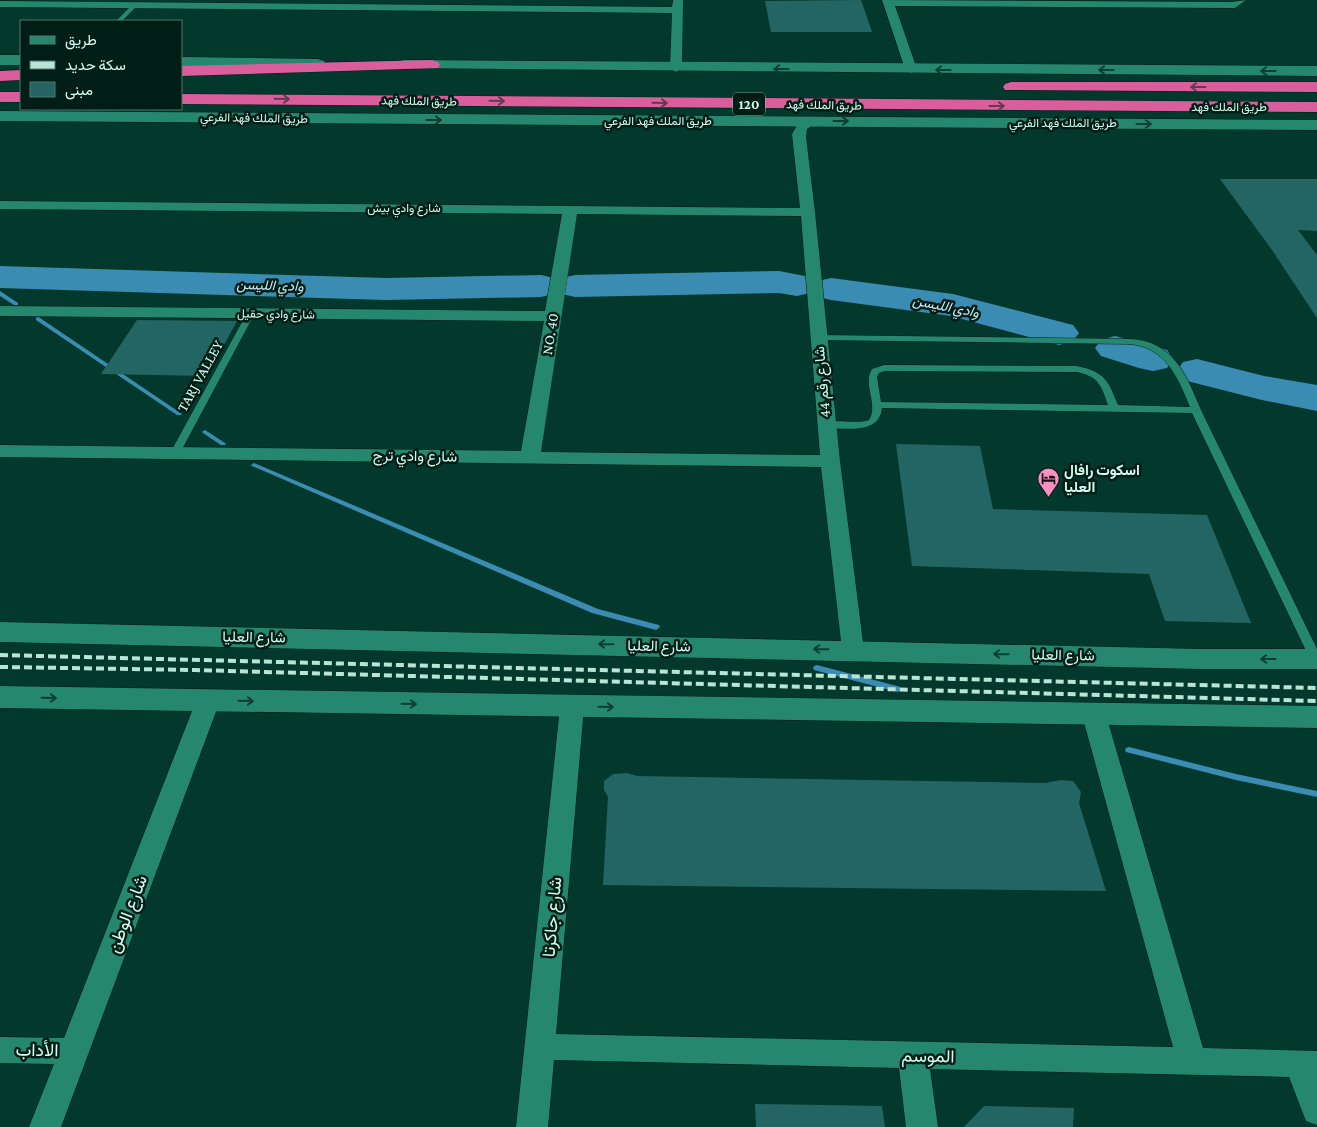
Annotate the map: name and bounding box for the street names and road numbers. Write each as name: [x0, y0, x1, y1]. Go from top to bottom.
road number: 120: [733, 92, 765, 116]
street label: طريق الملك فهد: [381, 93, 457, 110]
street label: طريق الملك فهد: [786, 97, 862, 114]
street label: طريق الملك فهد: [1191, 100, 1267, 115]
street label: طريق الملك فهد الفرعي: [200, 110, 308, 129]
street label: طريق الملك فهد الفرعي: [604, 114, 712, 131]
street label: طريق الملك فهد الفرعي: [1009, 116, 1117, 133]
street label: شارع وادي بيش: [367, 201, 441, 218]
street label: شارع وادي حقيل: [237, 306, 315, 325]
street label: NO. 40: [539, 312, 561, 356]
street label: TARJ VALLEY: [174, 337, 227, 415]
street label: شارع رقم 44: [811, 345, 836, 418]
street label: شارع وادي ترج: [373, 447, 457, 470]
street label: شارع العليا: [222, 628, 286, 649]
street label: شارع العليا: [627, 637, 691, 658]
street label: شارع العليا: [1031, 646, 1095, 667]
street label: شارع الوطن: [103, 872, 153, 956]
street label: شارع جاكرتا: [539, 876, 567, 958]
street label: الأداب: [15, 1040, 59, 1060]
street label: الموسم: [901, 1046, 955, 1068]

